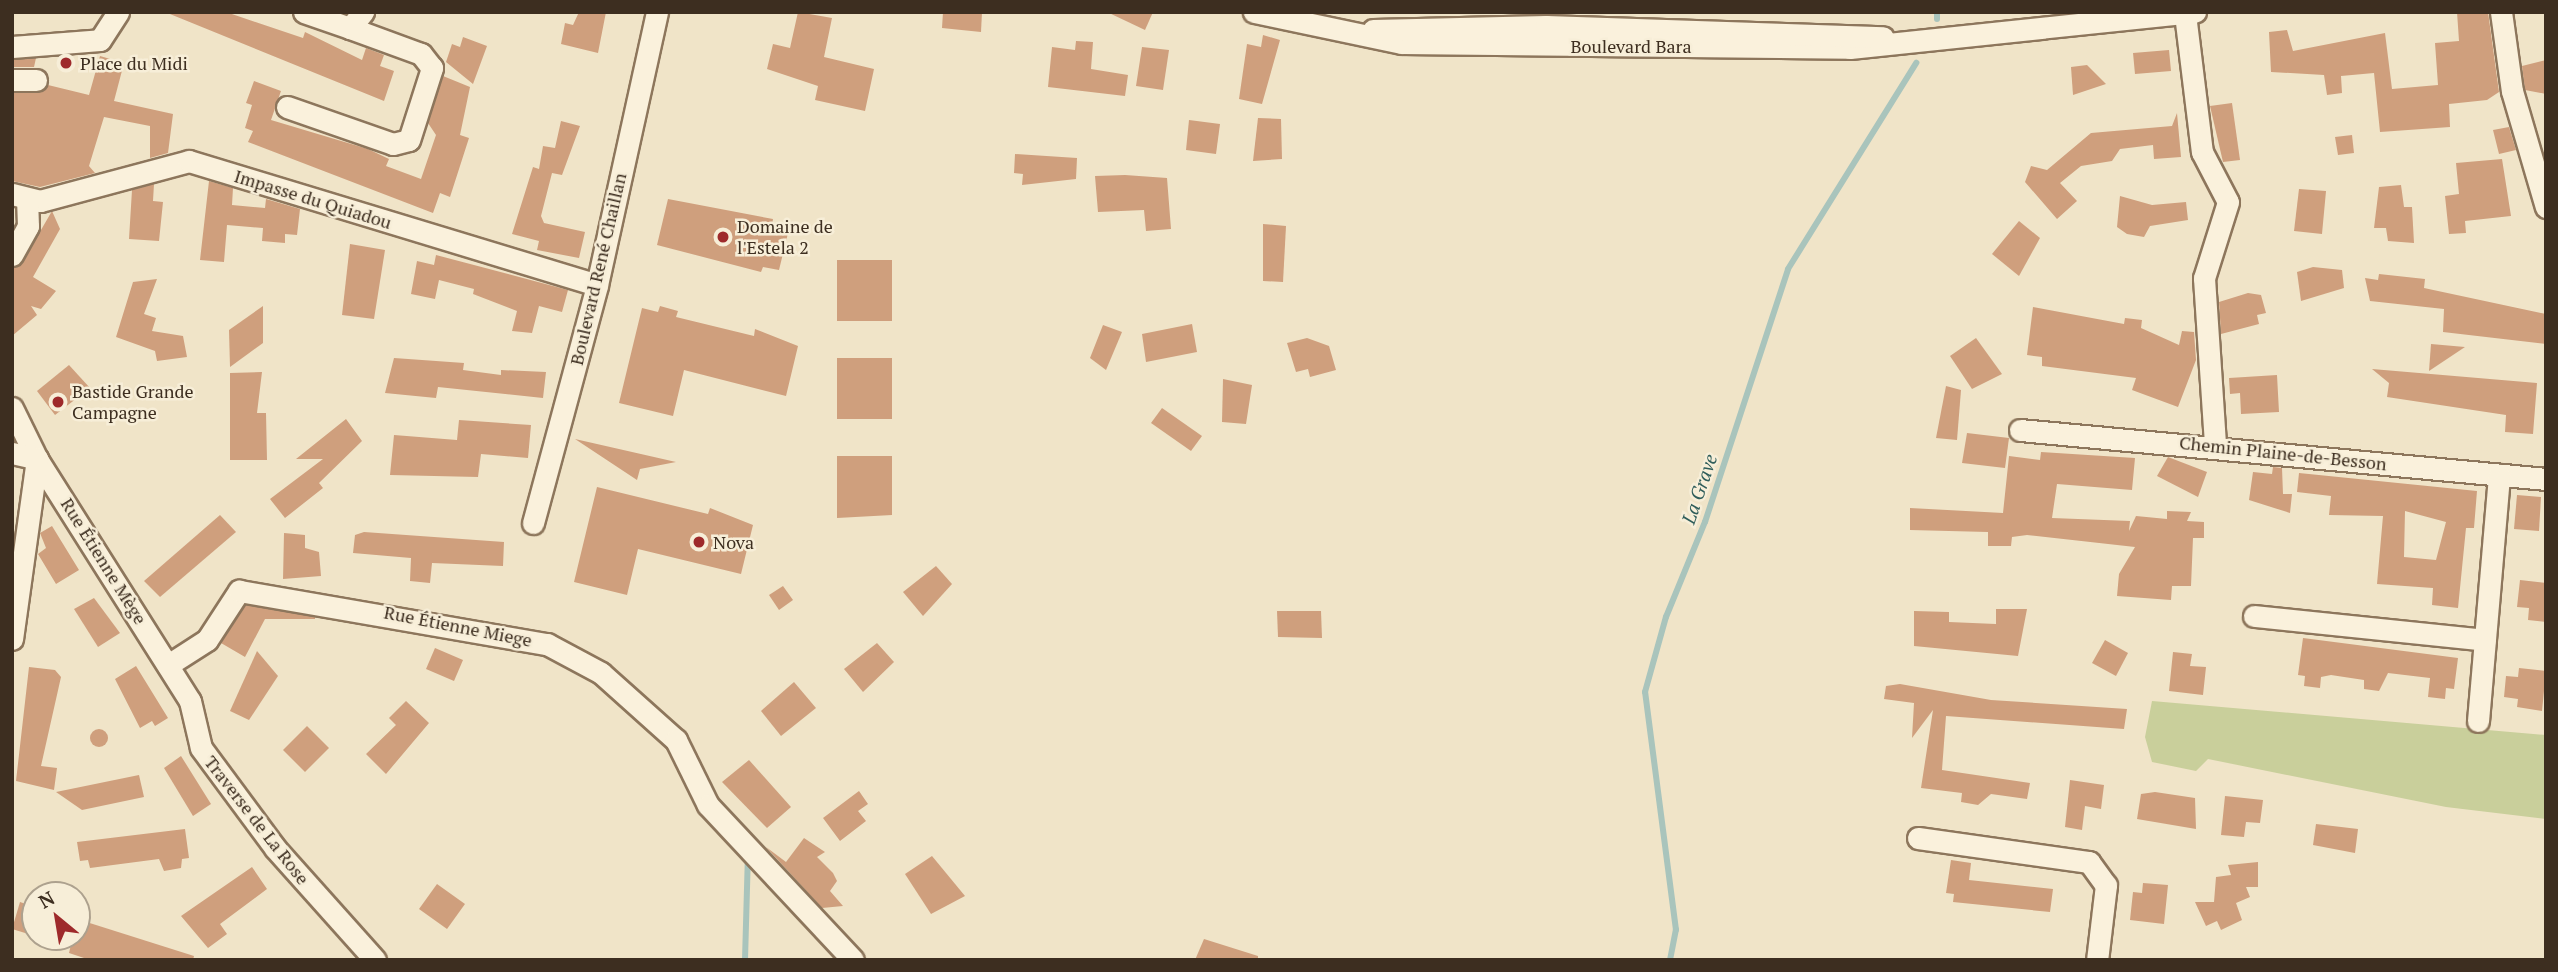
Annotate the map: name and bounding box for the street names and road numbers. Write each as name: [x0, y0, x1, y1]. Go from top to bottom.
street label: Boulevard Bara: [1570, 35, 1692, 57]
street label: Impasse du Quiadou: [232, 165, 394, 233]
street label: Boulevard René Chaillan: [565, 171, 631, 367]
street label: Chemin Plaine-de-Besson: [2178, 431, 2388, 475]
street label: Rue Étienne Mège: [56, 494, 152, 628]
street label: Rue Étienne Miege: [382, 601, 534, 651]
street label: Traverse de La Rose: [200, 751, 314, 889]

